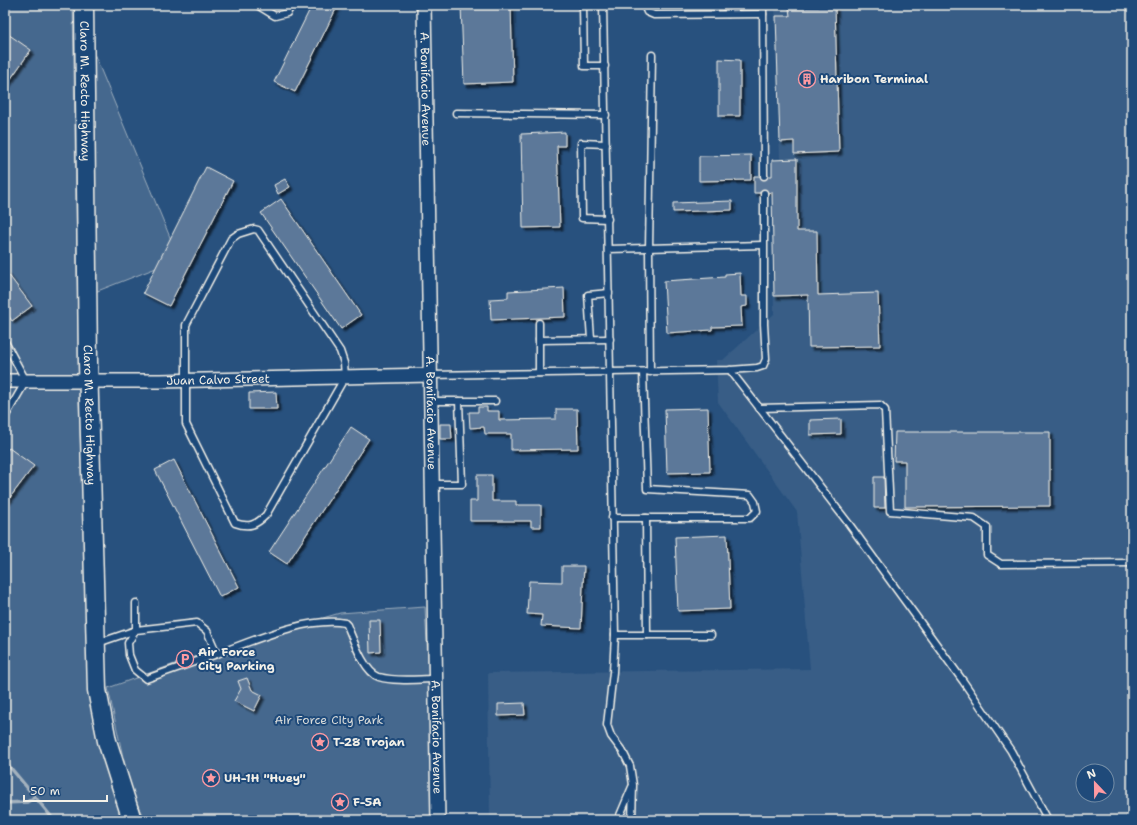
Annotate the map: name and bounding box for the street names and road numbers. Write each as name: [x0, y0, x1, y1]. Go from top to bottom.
street label: Claro M. Recto Highway: [76, 21, 94, 162]
street label: A. Bonifacio Avenue: [416, 32, 434, 146]
street label: Claro M. Recto Highway: [80, 345, 99, 486]
street label: A. Bonifacio Avenue: [422, 356, 440, 470]
street label: Juan Calvo Street: [166, 371, 270, 389]
street label: A. Bonifacio Avenue: [428, 680, 446, 794]

